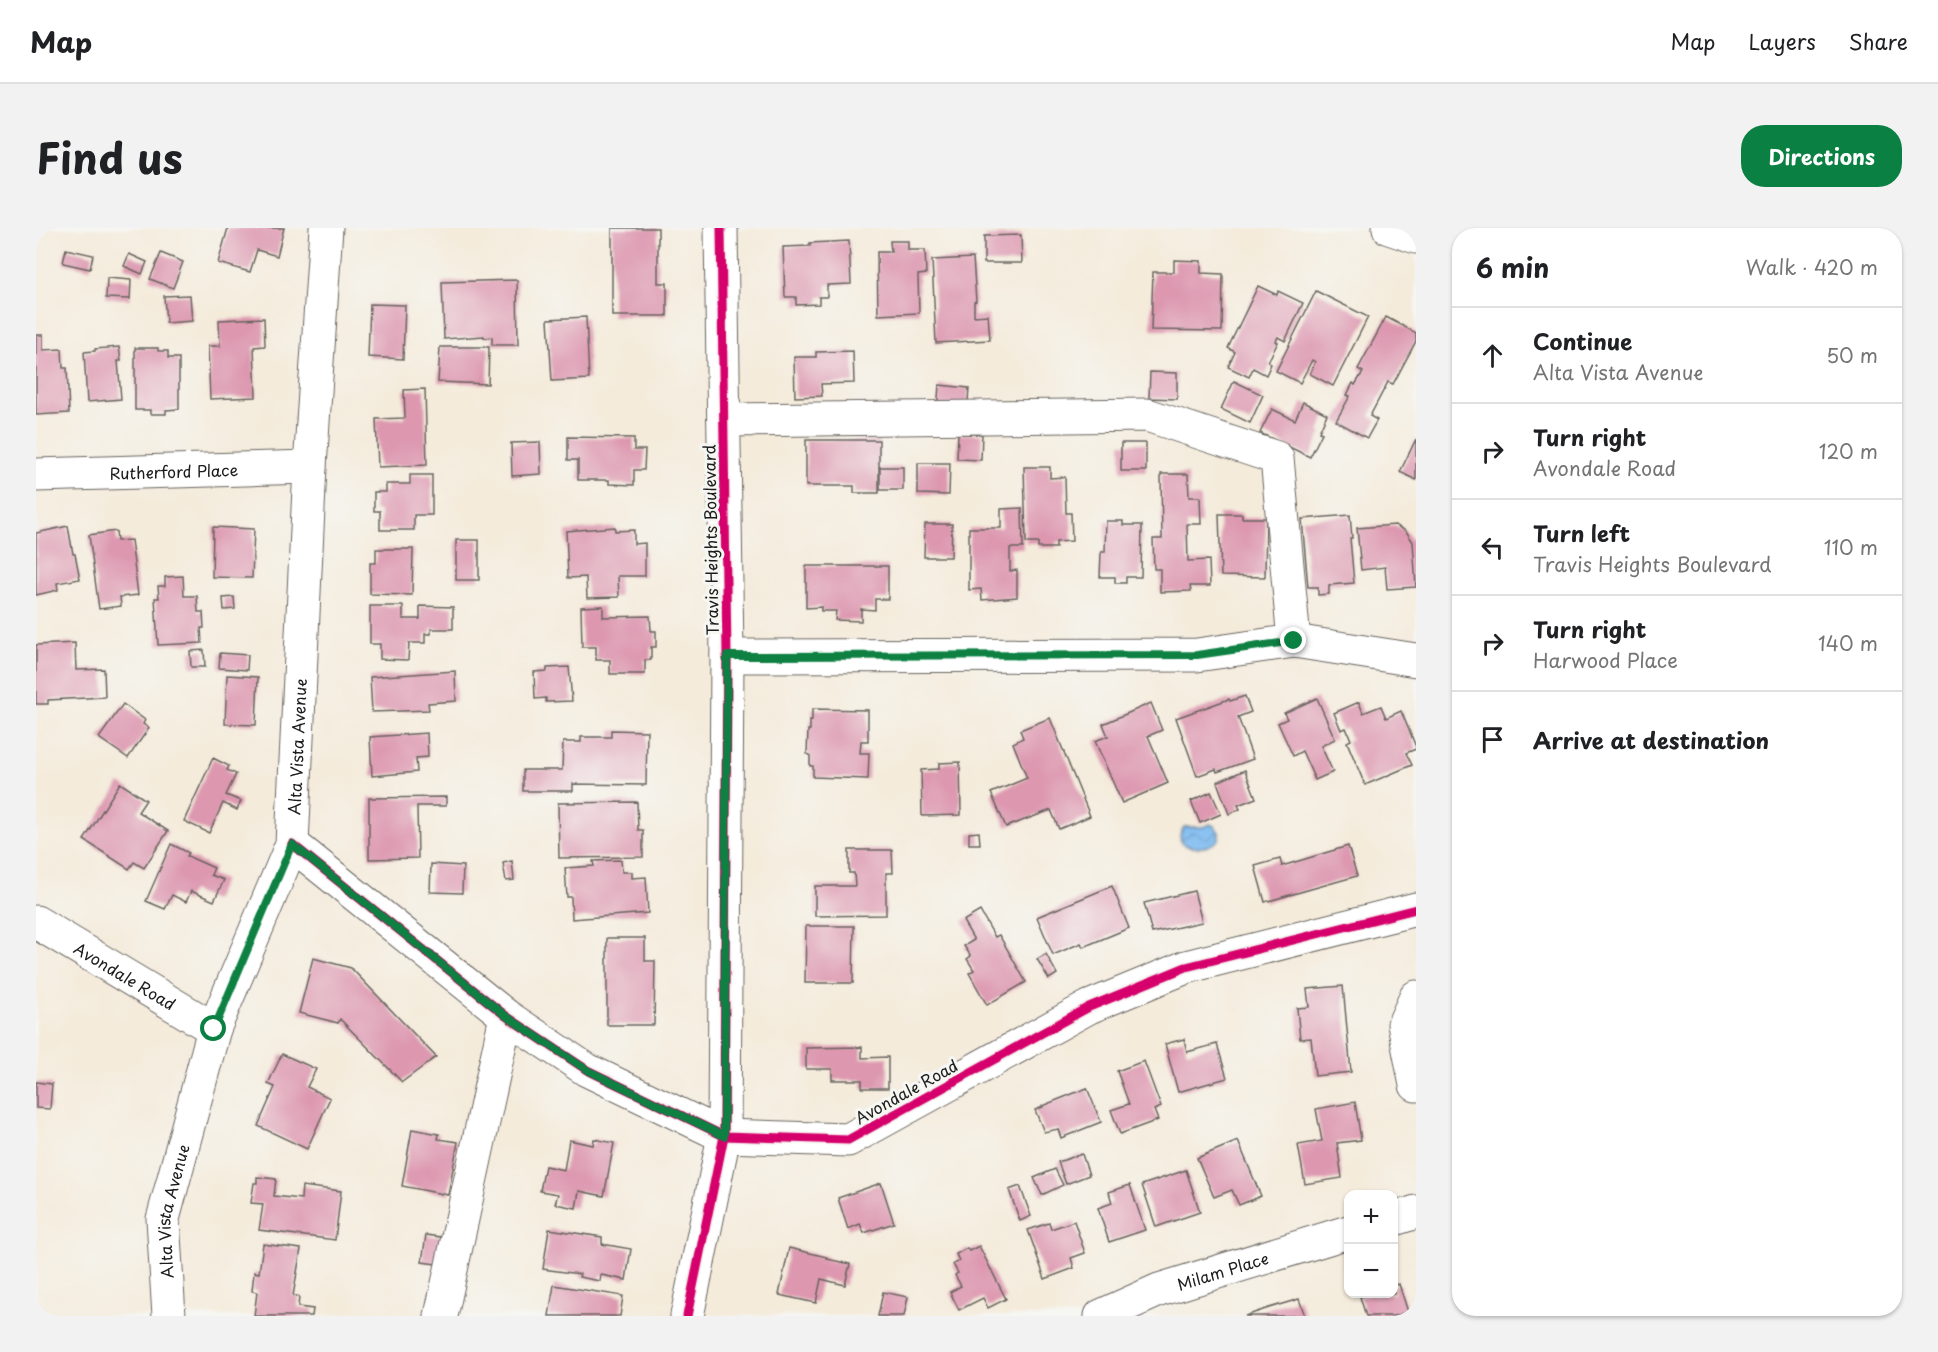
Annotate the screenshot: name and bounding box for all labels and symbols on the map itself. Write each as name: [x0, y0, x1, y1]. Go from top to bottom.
street label: Travis Heights Boulevard: [696, 444, 724, 636]
street label: Rutherford Place: [109, 457, 239, 485]
route end: [1280, 627, 1306, 653]
street label: Alta Vista Avenue: [281, 678, 312, 816]
street label: Avondale Road: [70, 936, 180, 1015]
route start: [200, 1015, 226, 1041]
street label: Avondale Road: [850, 1053, 962, 1129]
street label: Alta Vista Avenue: [151, 1141, 195, 1279]
street label: Milam Place: [1174, 1245, 1271, 1296]

